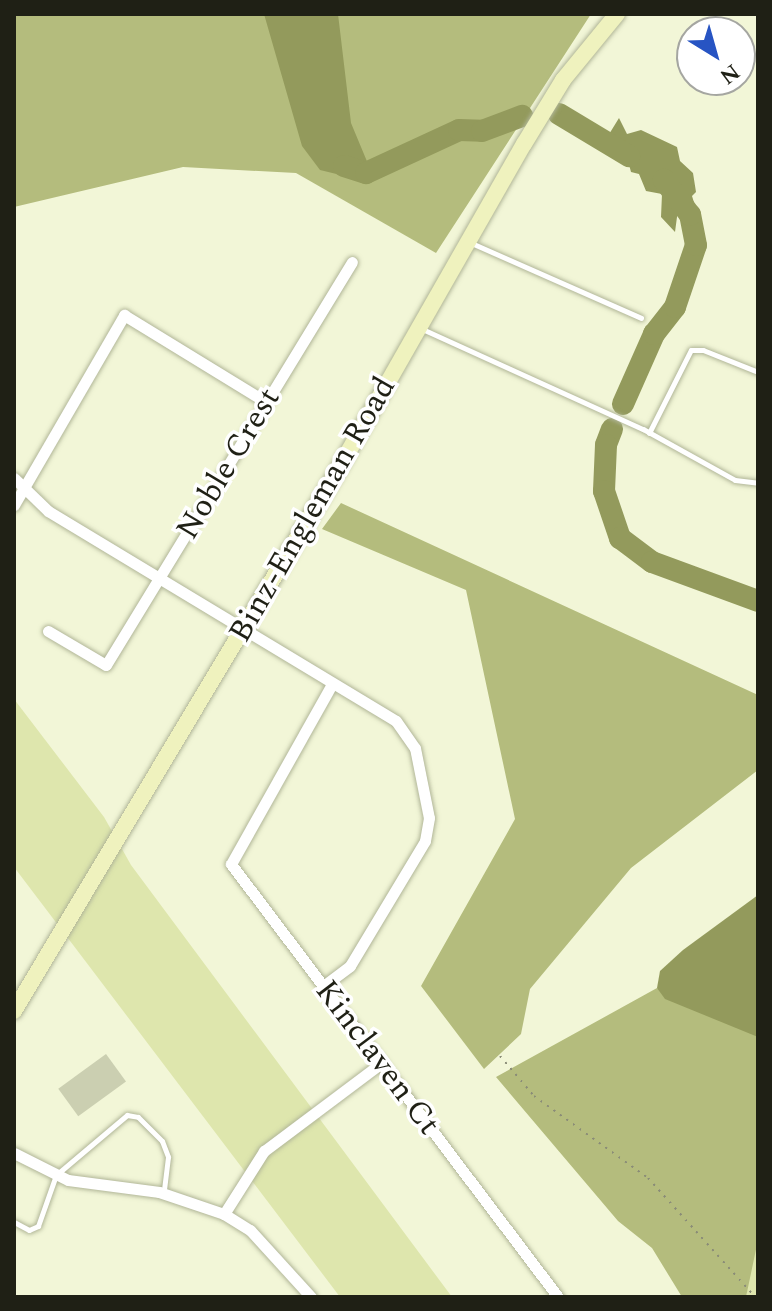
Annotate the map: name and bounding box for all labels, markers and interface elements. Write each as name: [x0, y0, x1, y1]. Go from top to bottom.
north arrow: [676, 16, 756, 96]
text: N: [712, 55, 747, 93]
street label: Binz-Engleman Road: [221, 370, 405, 650]
street label: Noble Crest: [169, 381, 289, 547]
street label: Kinclaven Ct: [306, 973, 448, 1143]

